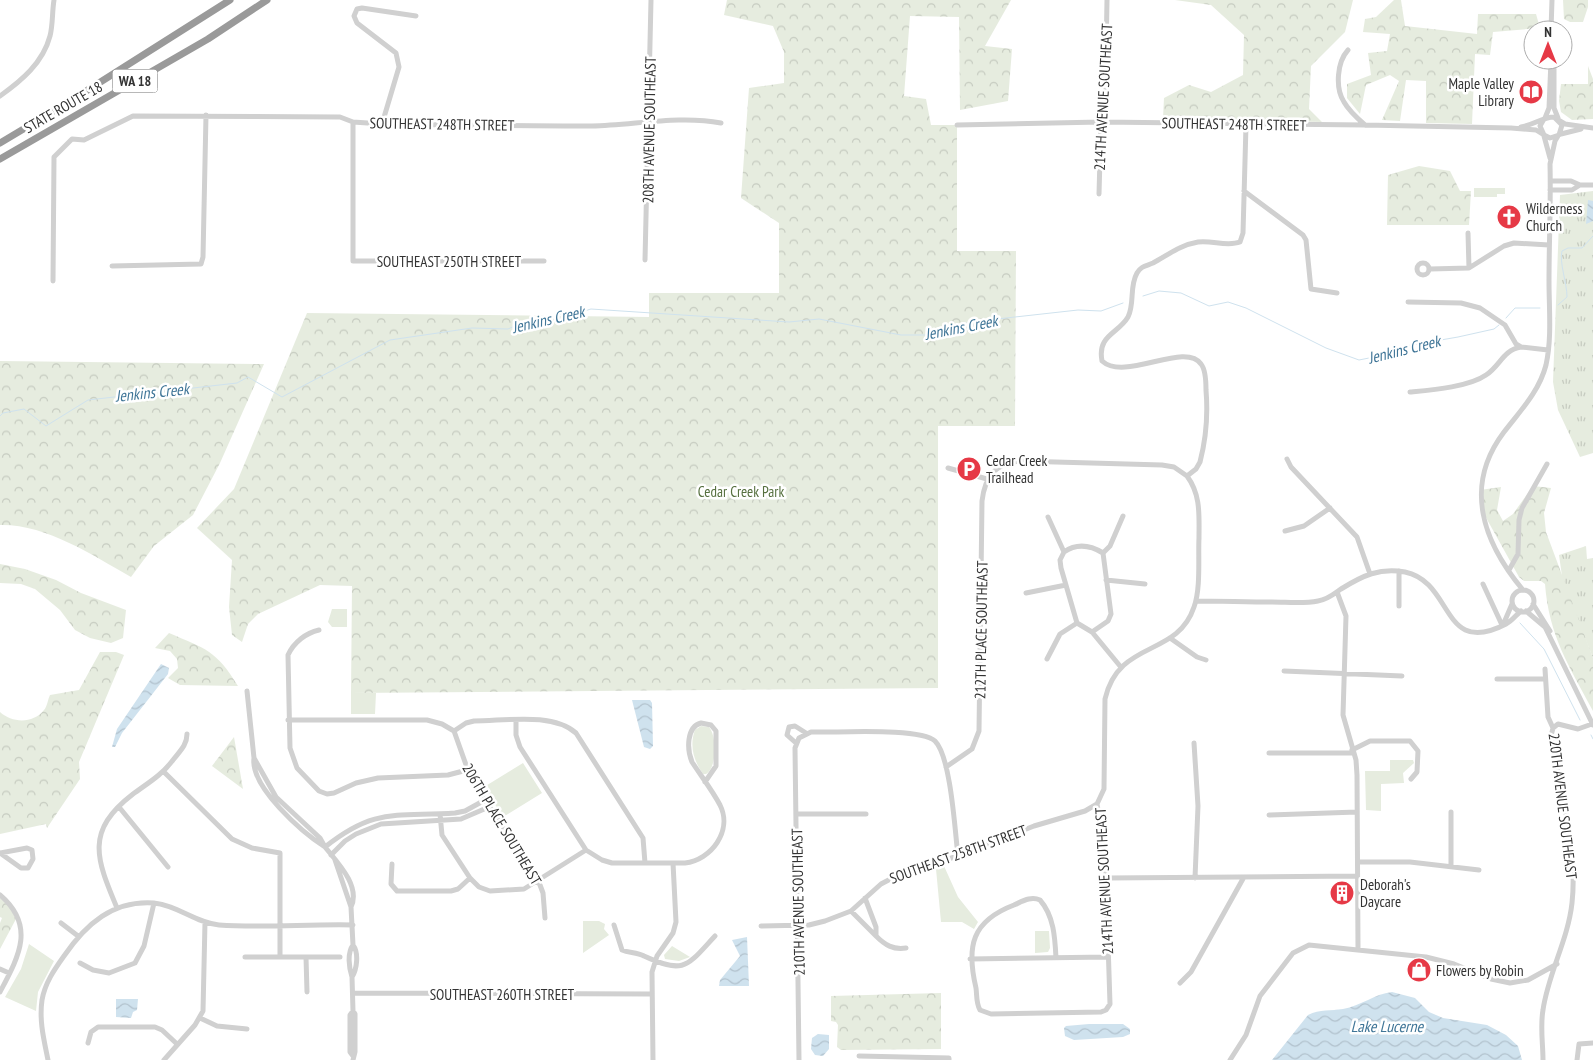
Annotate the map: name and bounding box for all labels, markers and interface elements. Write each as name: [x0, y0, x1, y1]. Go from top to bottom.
north arrow: [1523, 20, 1573, 70]
street label: 214TH AVENUE SOUTHEAST: [1090, 23, 1116, 171]
text: N: [1544, 23, 1552, 41]
street label: 208TH AVENUE SOUTHEAST: [638, 56, 660, 204]
road number: WA 18: [112, 70, 158, 92]
place label: Maple Valley Library: [1449, 74, 1514, 110]
street label: STATE ROUTE 18: [20, 77, 106, 137]
library icon: Maple Valley Library: [1518, 79, 1544, 105]
street label: SOUTHEAST 248TH STREET: [370, 113, 515, 135]
street label: SOUTHEAST 248TH STREET: [1162, 113, 1307, 135]
place label: Wilderness Church: [1526, 199, 1583, 235]
church icon: Wilderness Church: [1496, 204, 1522, 230]
street label: SOUTHEAST 250TH STREET: [377, 252, 522, 271]
water label: Jenkins Creek: [509, 301, 588, 337]
water label: Jenkins Creek: [922, 310, 1001, 344]
water label: Jenkins Creek: [1365, 330, 1444, 368]
water label: Jenkins Creek: [113, 378, 192, 406]
place label: Cedar Creek Trailhead: [986, 451, 1047, 487]
parking icon: Cedar Creek Trailhead: [956, 456, 982, 482]
park label: Cedar Creek Park: [698, 482, 784, 501]
street label: 212TH PLACE SOUTHEAST: [970, 560, 992, 699]
street label: 220TH AVENUE SOUTHEAST: [1545, 732, 1581, 880]
street label: 206TH PLACE SOUTHEAST: [458, 760, 546, 888]
street label: 214TH AVENUE SOUTHEAST: [1091, 807, 1117, 955]
street label: SOUTHEAST 258TH STREET: [887, 820, 1029, 888]
street label: 210TH AVENUE SOUTHEAST: [787, 828, 809, 976]
place label: Deborah's Daycare: [1360, 875, 1411, 911]
building icon: Deborah's Daycare: [1329, 880, 1355, 906]
shop icon: Flowers by Robin: [1406, 957, 1432, 983]
place label: Flowers by Robin: [1436, 961, 1524, 980]
street label: SOUTHEAST 260TH STREET: [430, 985, 575, 1004]
water label: Lake Lucerne: [1351, 1016, 1425, 1036]

